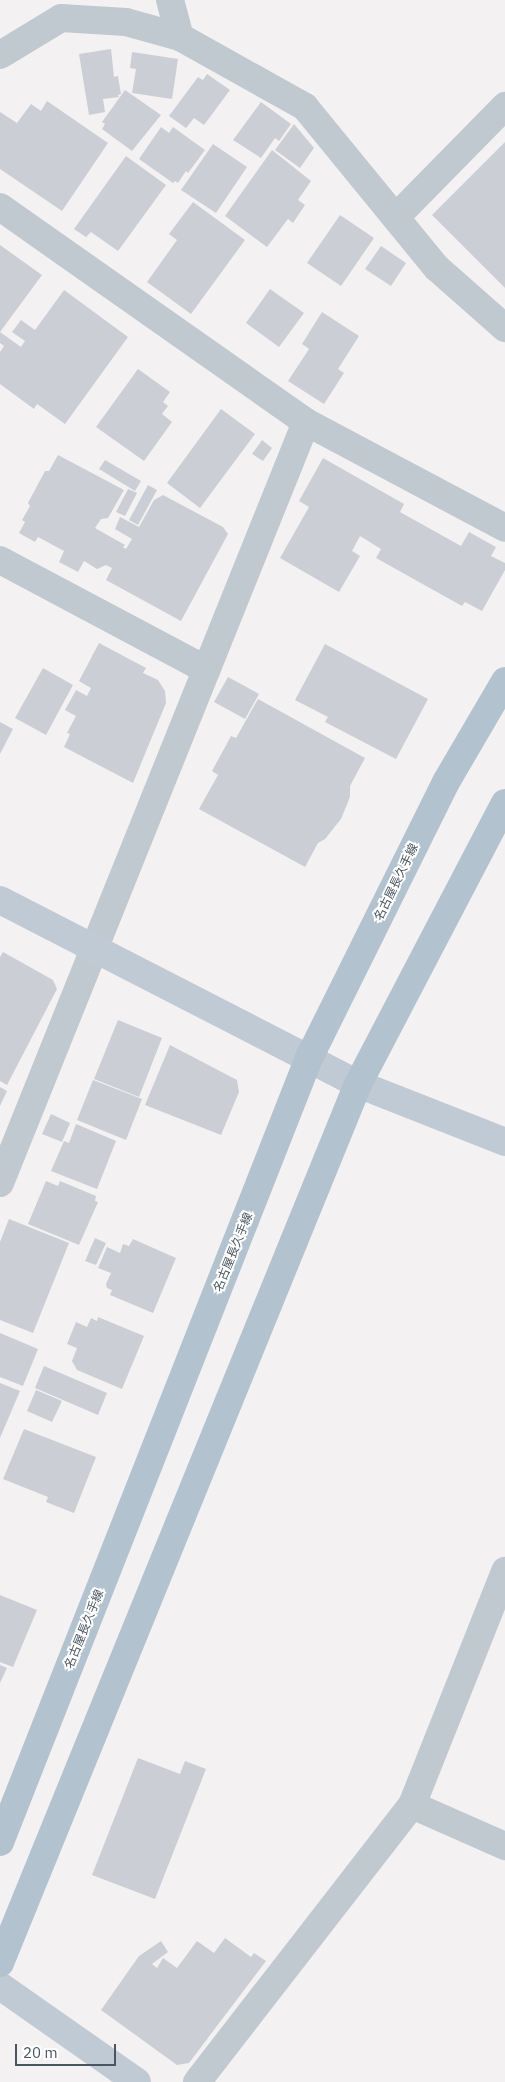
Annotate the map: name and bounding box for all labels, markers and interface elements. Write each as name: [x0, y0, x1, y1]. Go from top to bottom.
street label: 名古屋長久手線: [371, 841, 421, 923]
street label: 名古屋長久手線: [211, 1210, 255, 1294]
street label: 名古屋長久手線: [62, 1587, 106, 1671]
scale bar: [18, 2034, 119, 2066]
text: 20 m: [23, 2043, 58, 2062]

